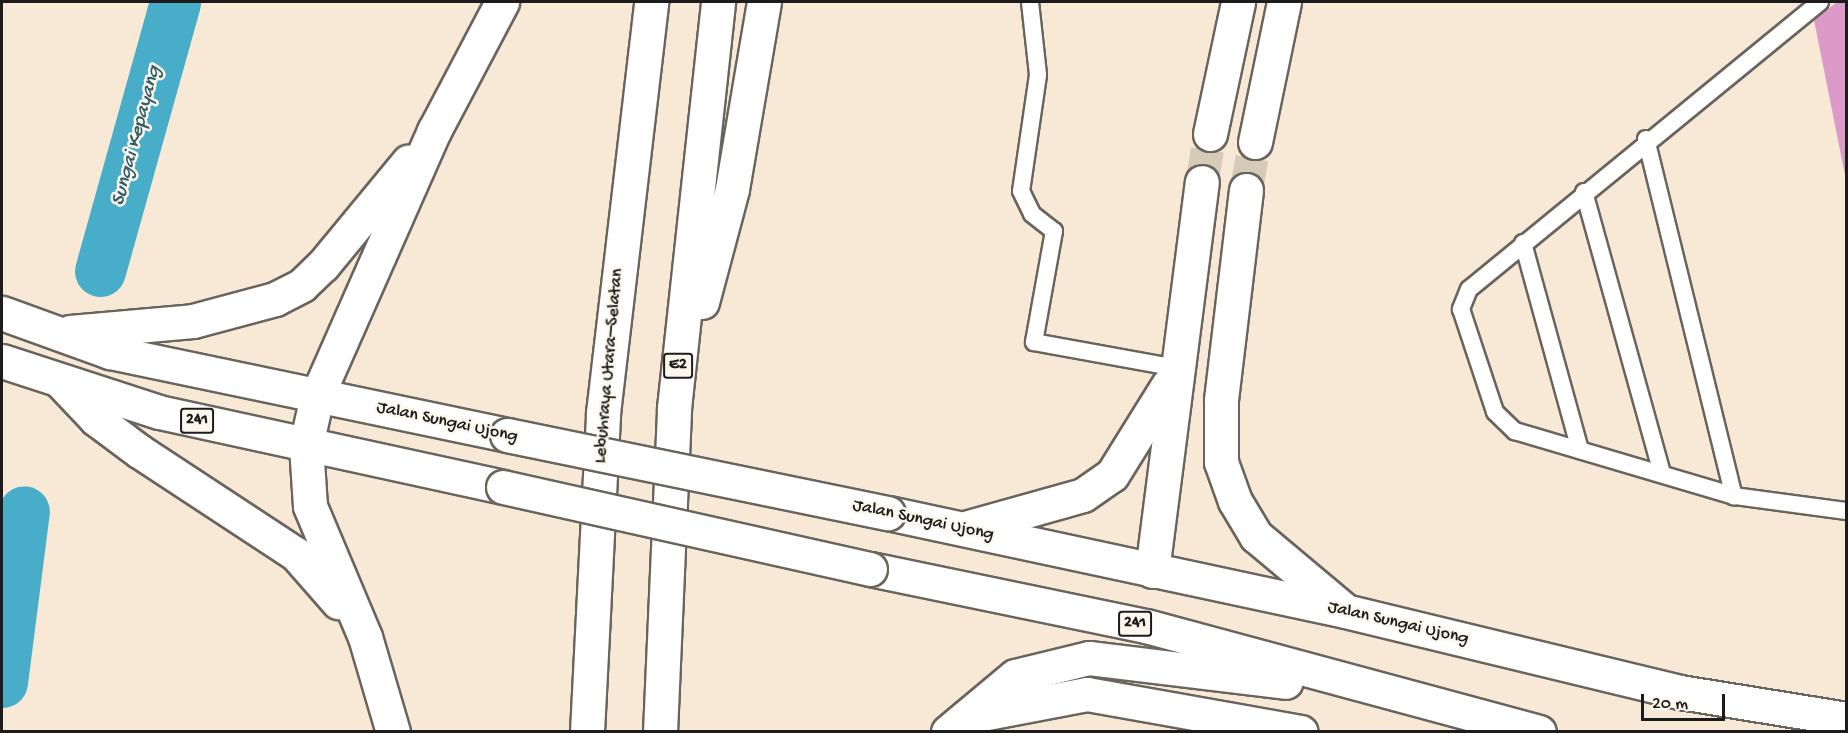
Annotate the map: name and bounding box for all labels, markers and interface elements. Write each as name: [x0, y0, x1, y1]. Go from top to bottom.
water label: Sungai Kepayang: [107, 63, 167, 209]
street label: Lebuhraya Utara–Selatan: [591, 268, 629, 464]
road number: E2: [663, 353, 693, 379]
street label: Jalan Sungai Ujong: [374, 397, 520, 449]
road number: 241: [179, 408, 215, 434]
street label: Jalan Sungai Ujong: [850, 495, 996, 547]
street label: Jalan Sungai Ujong: [1326, 597, 1470, 651]
road number: 241: [1117, 611, 1153, 637]
scale bar: [1644, 682, 1728, 720]
text: 20 m: [1652, 694, 1688, 715]

